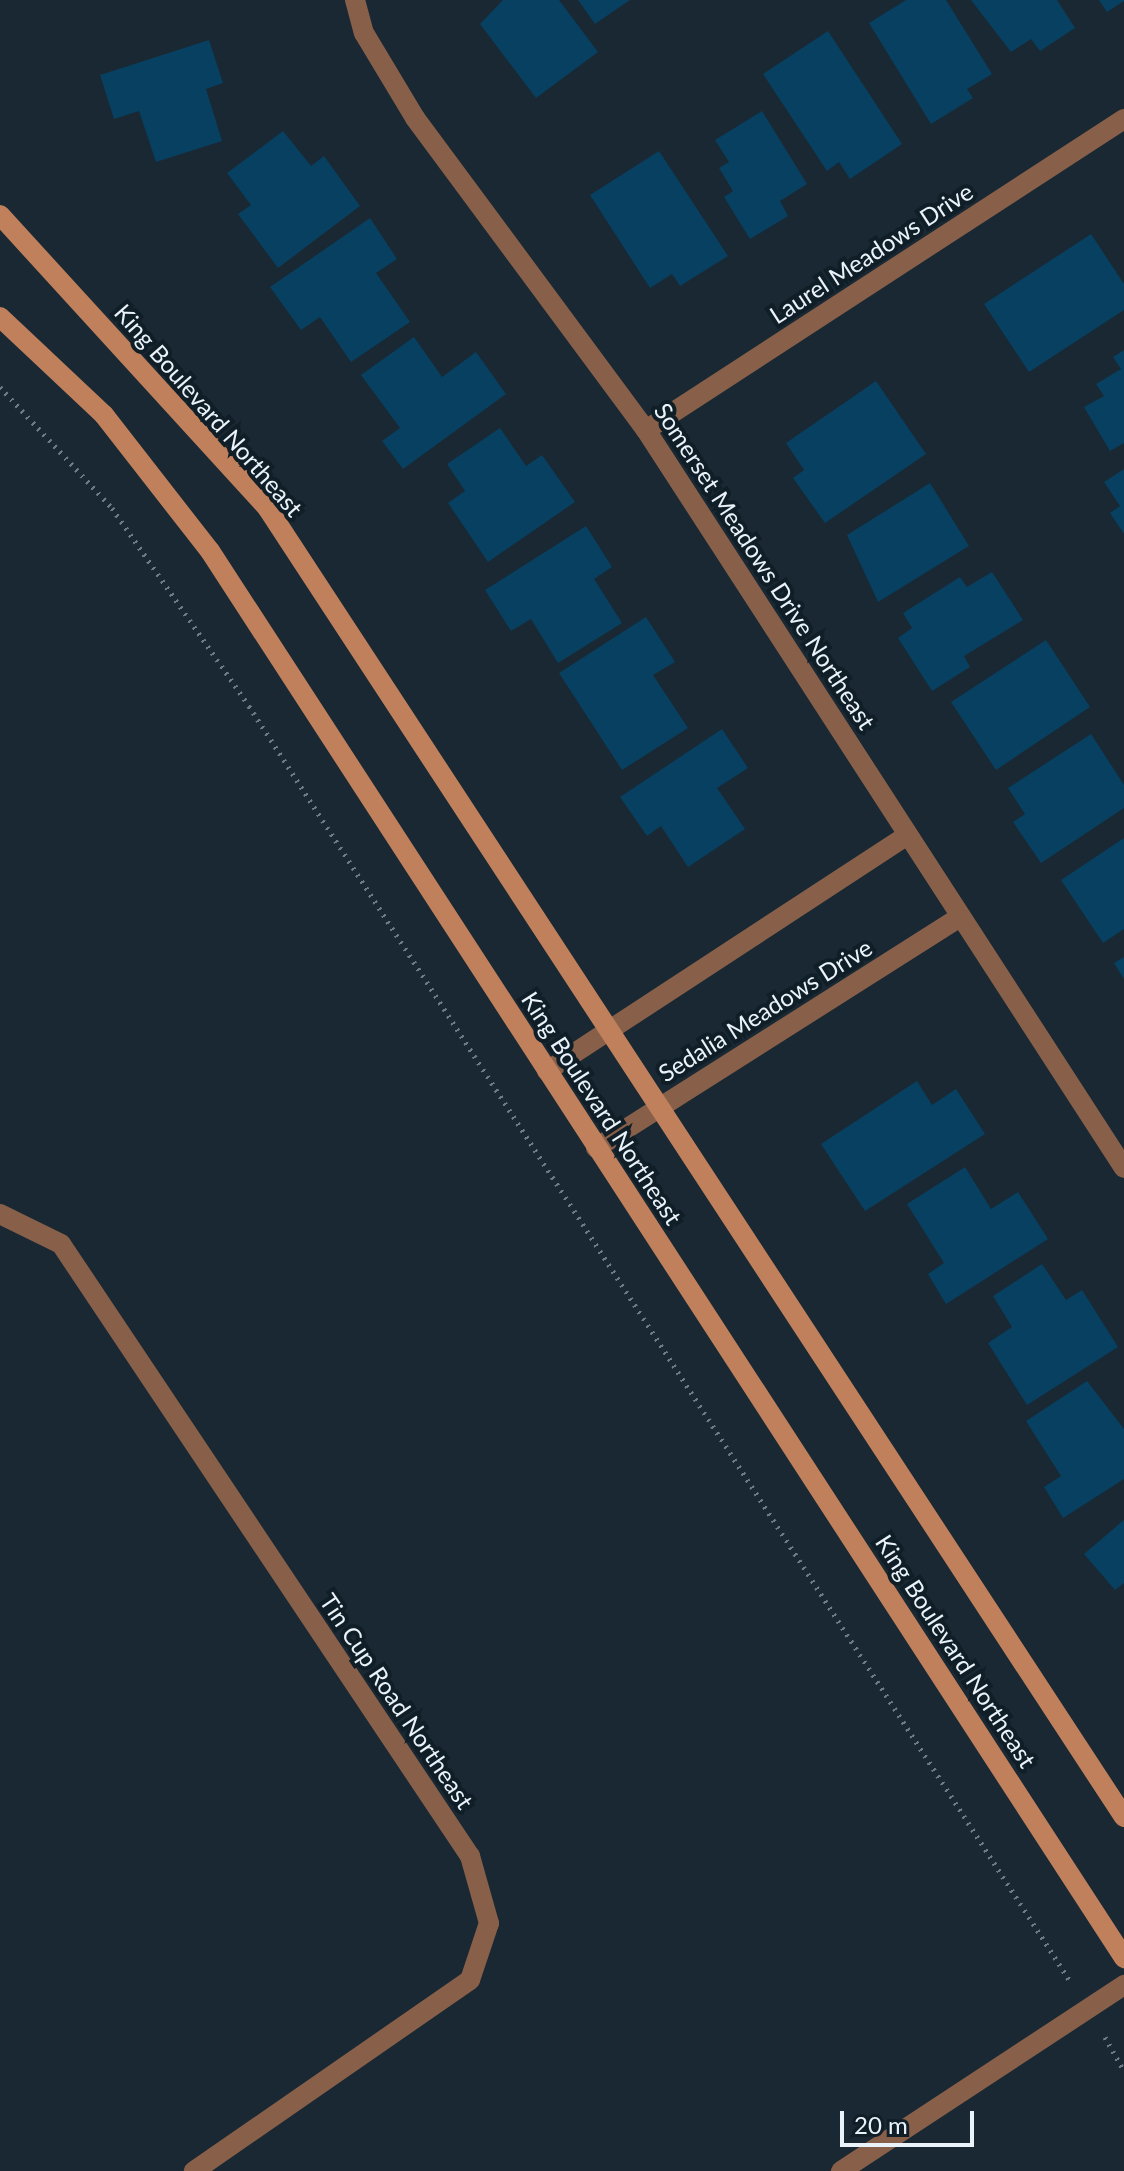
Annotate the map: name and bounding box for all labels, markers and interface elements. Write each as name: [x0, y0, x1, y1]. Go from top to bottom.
street label: Laurel Meadows Drive: [764, 177, 978, 329]
street label: King Boulevard Northeast: [109, 298, 309, 522]
street label: Somerset Meadows Drive Northeast: [649, 397, 881, 735]
street label: Sedalia Meadows Drive: [653, 933, 877, 1087]
street label: King Boulevard Northeast: [516, 986, 688, 1230]
street label: King Boulevard Northeast: [870, 1529, 1042, 1773]
street label: Tin Cup Road Northeast: [314, 1588, 480, 1814]
scale bar: [844, 2095, 978, 2145]
text: 20 m: [854, 2110, 908, 2139]

